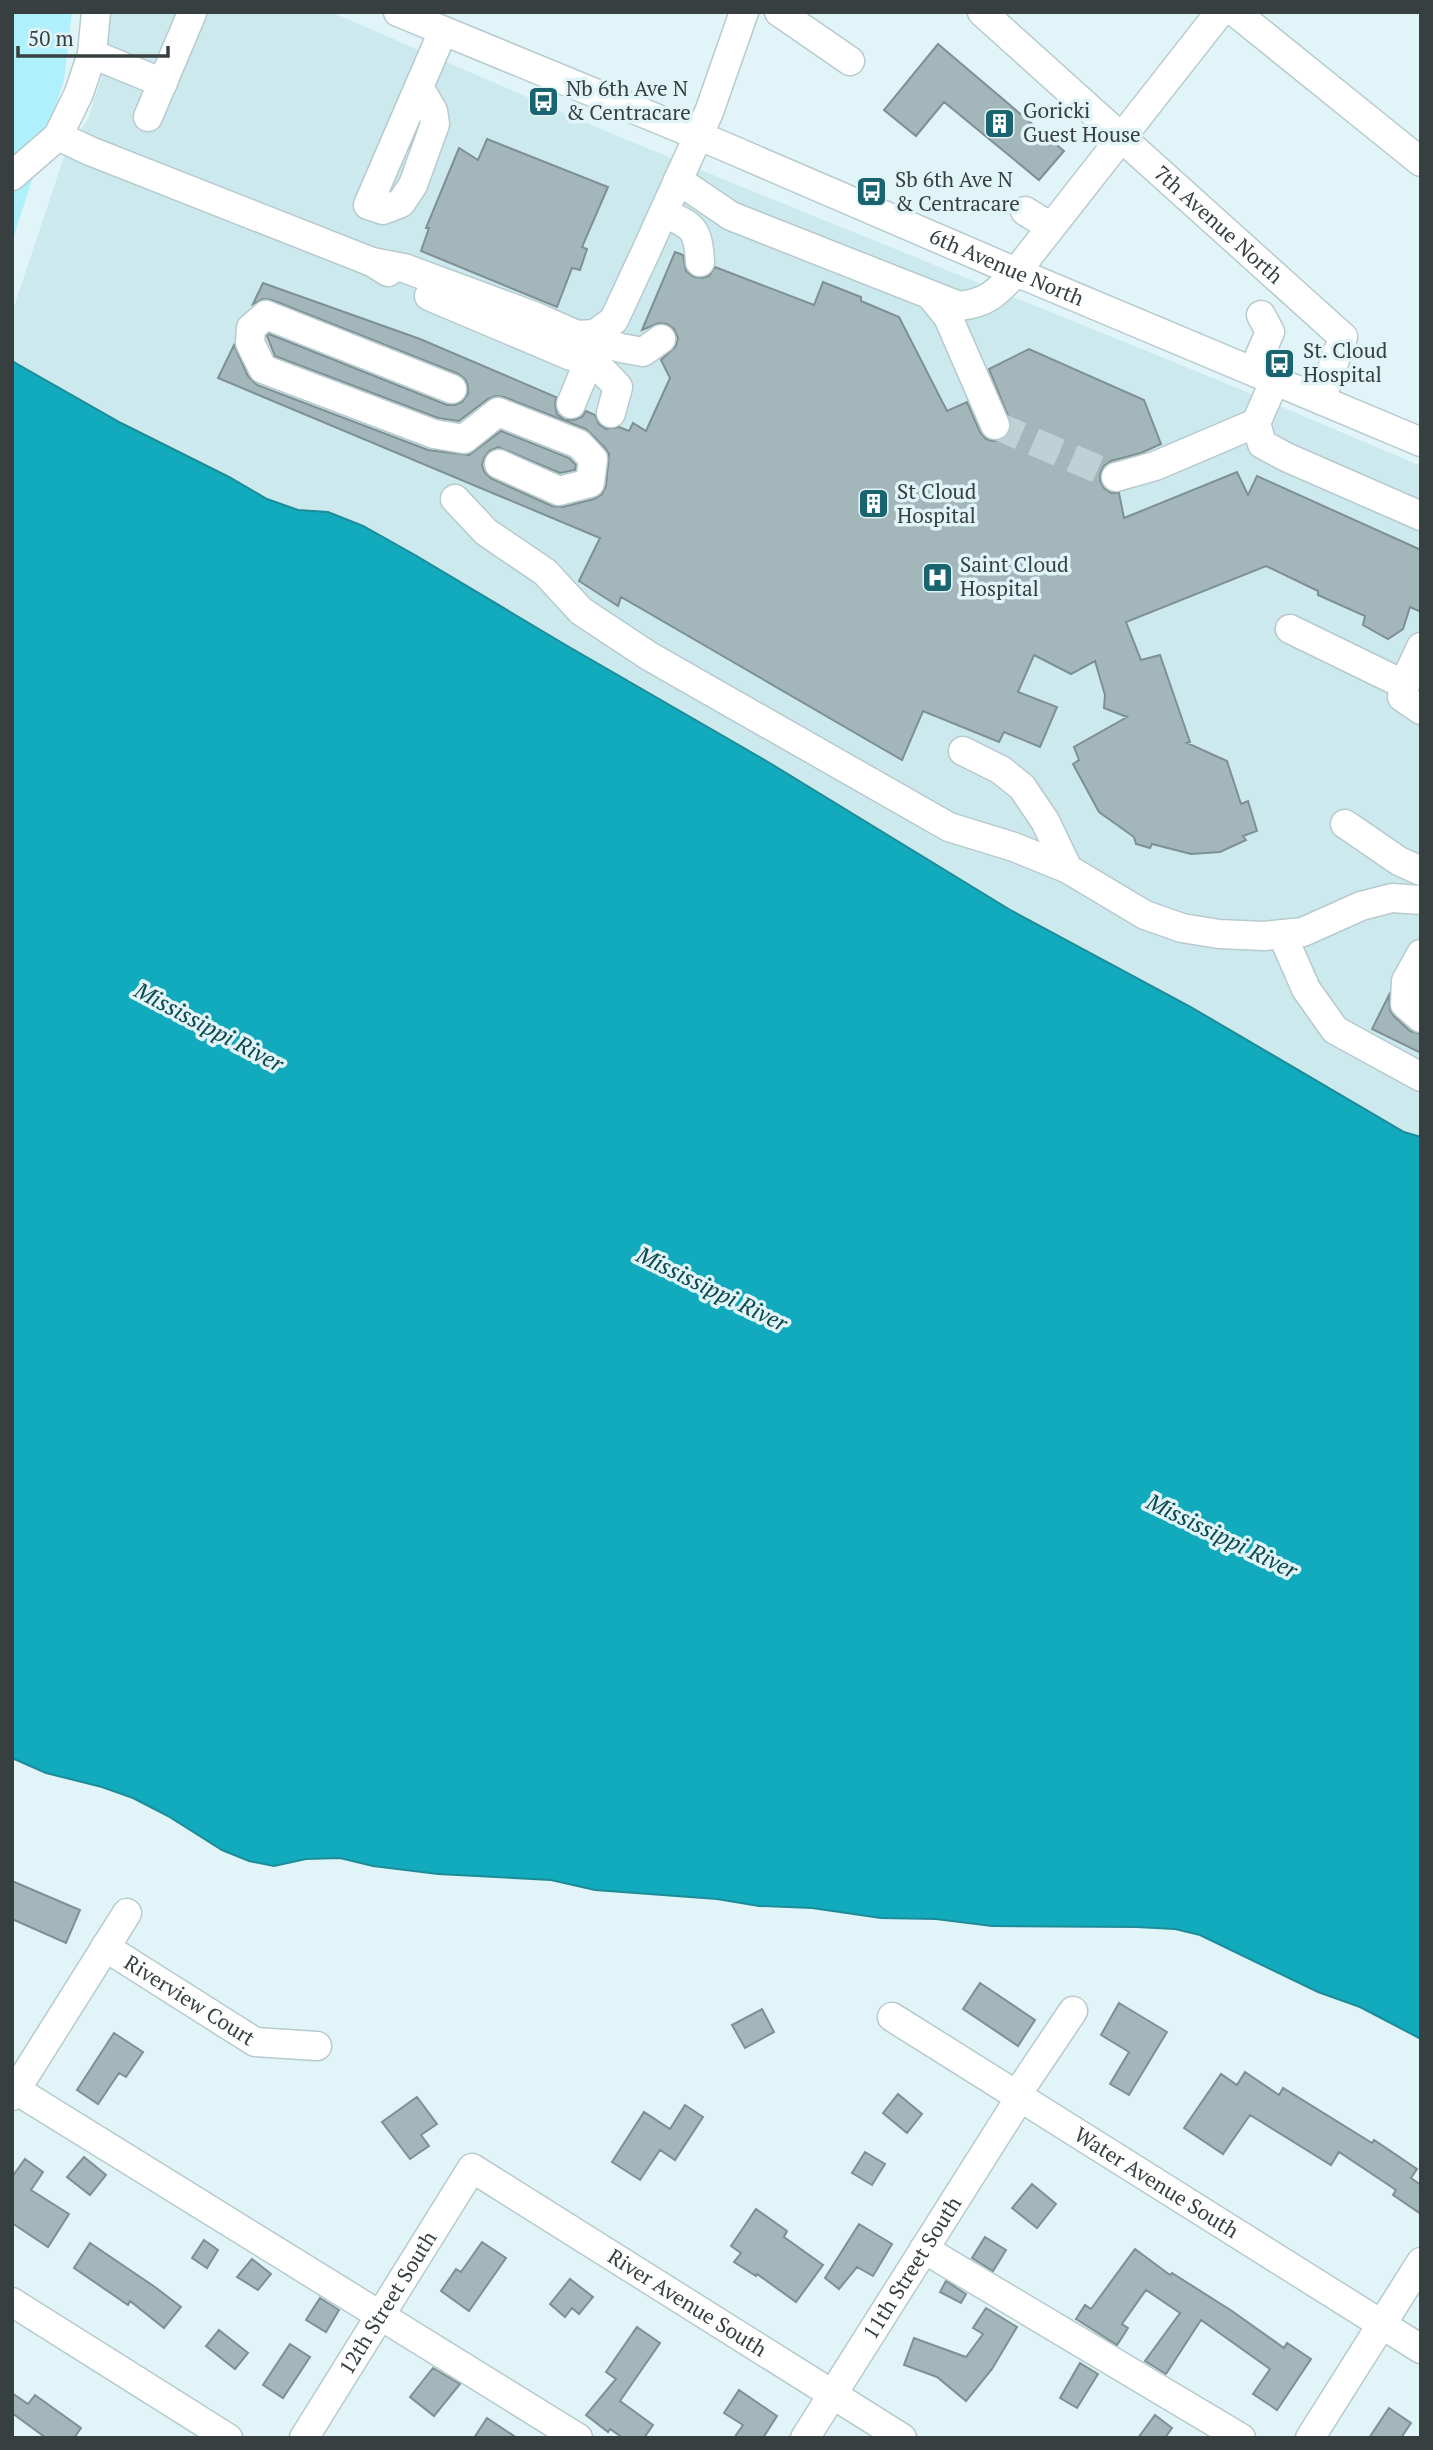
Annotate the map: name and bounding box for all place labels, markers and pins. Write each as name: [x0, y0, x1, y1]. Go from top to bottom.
place label: Nb 6th Ave N & Centracare: [566, 74, 691, 126]
bus stop icon: Nb 6th Ave N & Centracare: [526, 84, 560, 118]
place label: Goricki Guest House: [1023, 96, 1141, 148]
building icon: Goricki Guest House: [983, 106, 1017, 140]
place label: Sb 6th Ave N & Centracare: [895, 165, 1020, 217]
bus stop icon: Sb 6th Ave N & Centracare: [855, 175, 889, 209]
place label: St. Cloud Hospital: [1303, 336, 1388, 388]
bus stop icon: St. Cloud Hospital: [1263, 346, 1297, 380]
place label: St Cloud Hospital: [897, 477, 977, 529]
building icon: St Cloud Hospital: [857, 487, 891, 521]
place label: Saint Cloud Hospital: [960, 550, 1069, 602]
hospital icon: Saint Cloud Hospital: [920, 560, 954, 594]

